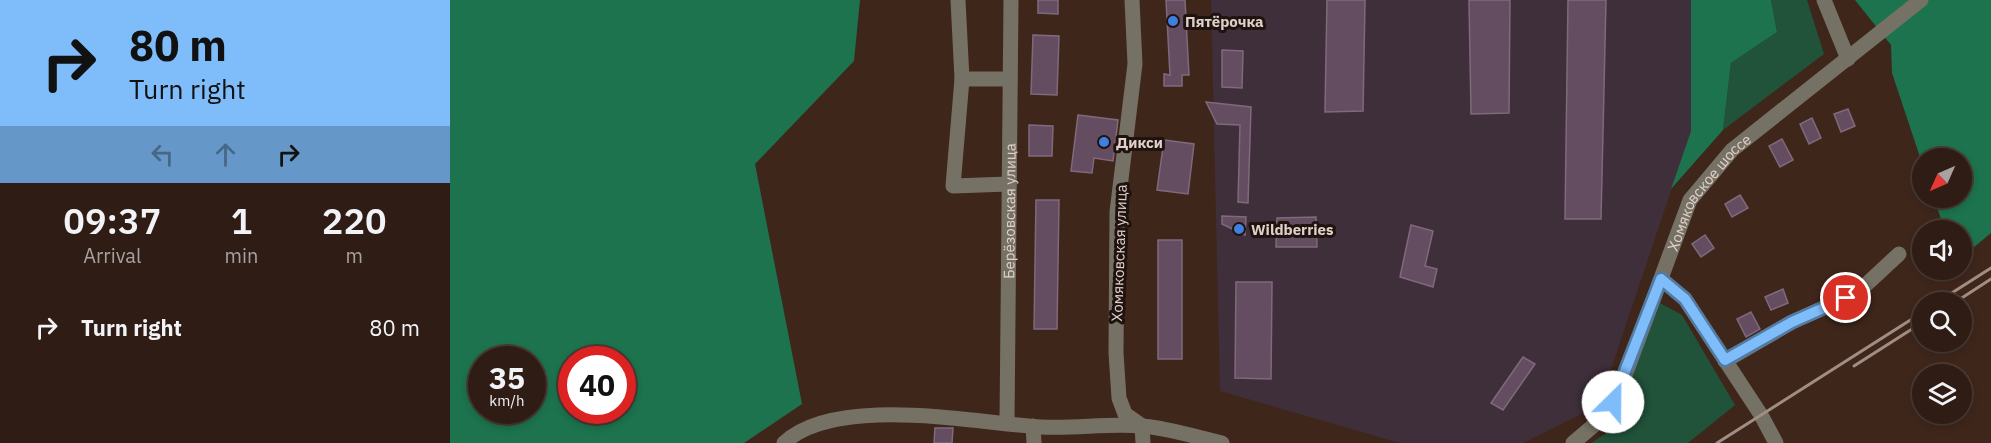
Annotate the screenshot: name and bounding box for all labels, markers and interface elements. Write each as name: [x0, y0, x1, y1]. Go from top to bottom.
place label: Пятёрочка: [1185, 12, 1264, 31]
marker: Пятёрочка: [1166, 14, 1180, 28]
text: 80 m: [129, 18, 227, 73]
icon: right: [30, 24, 108, 102]
text: Turn right: [129, 71, 246, 106]
street label: Хомяковское шоссе: [1663, 129, 1755, 253]
place label: Дикси: [1116, 133, 1163, 152]
marker: Дикси: [1097, 135, 1111, 149]
icon: left: [146, 138, 179, 171]
icon: ahead: [209, 138, 242, 171]
icon: right: [272, 138, 305, 171]
street label: Берёзовская улица: [999, 143, 1019, 279]
north arrow: [1912, 148, 1972, 208]
map controls: [1912, 148, 1972, 424]
street label: Хомяковская улица: [1107, 184, 1131, 322]
text: 09:37: [63, 197, 161, 244]
text: 1: [231, 197, 252, 244]
text: 220: [322, 197, 387, 244]
place label: Wildberries: [1251, 220, 1334, 239]
button: sound: [1912, 220, 1972, 280]
marker: Wildberries: [1232, 222, 1246, 236]
text: Arrival: [83, 242, 141, 269]
text: min: [225, 242, 258, 269]
text: m: [345, 242, 363, 269]
pin: [1820, 272, 1871, 323]
icon: arrive: [1829, 281, 1862, 314]
button: search: [1912, 292, 1972, 352]
icon: right: [30, 311, 63, 344]
text: Turn right: [81, 313, 182, 342]
text: 80 m: [369, 313, 420, 342]
speed limit sign: 40: [558, 346, 636, 424]
text: 35: [489, 358, 525, 397]
button: layers: [1912, 364, 1972, 424]
position arrow: [1581, 370, 1645, 434]
text: km/h: [489, 391, 525, 410]

